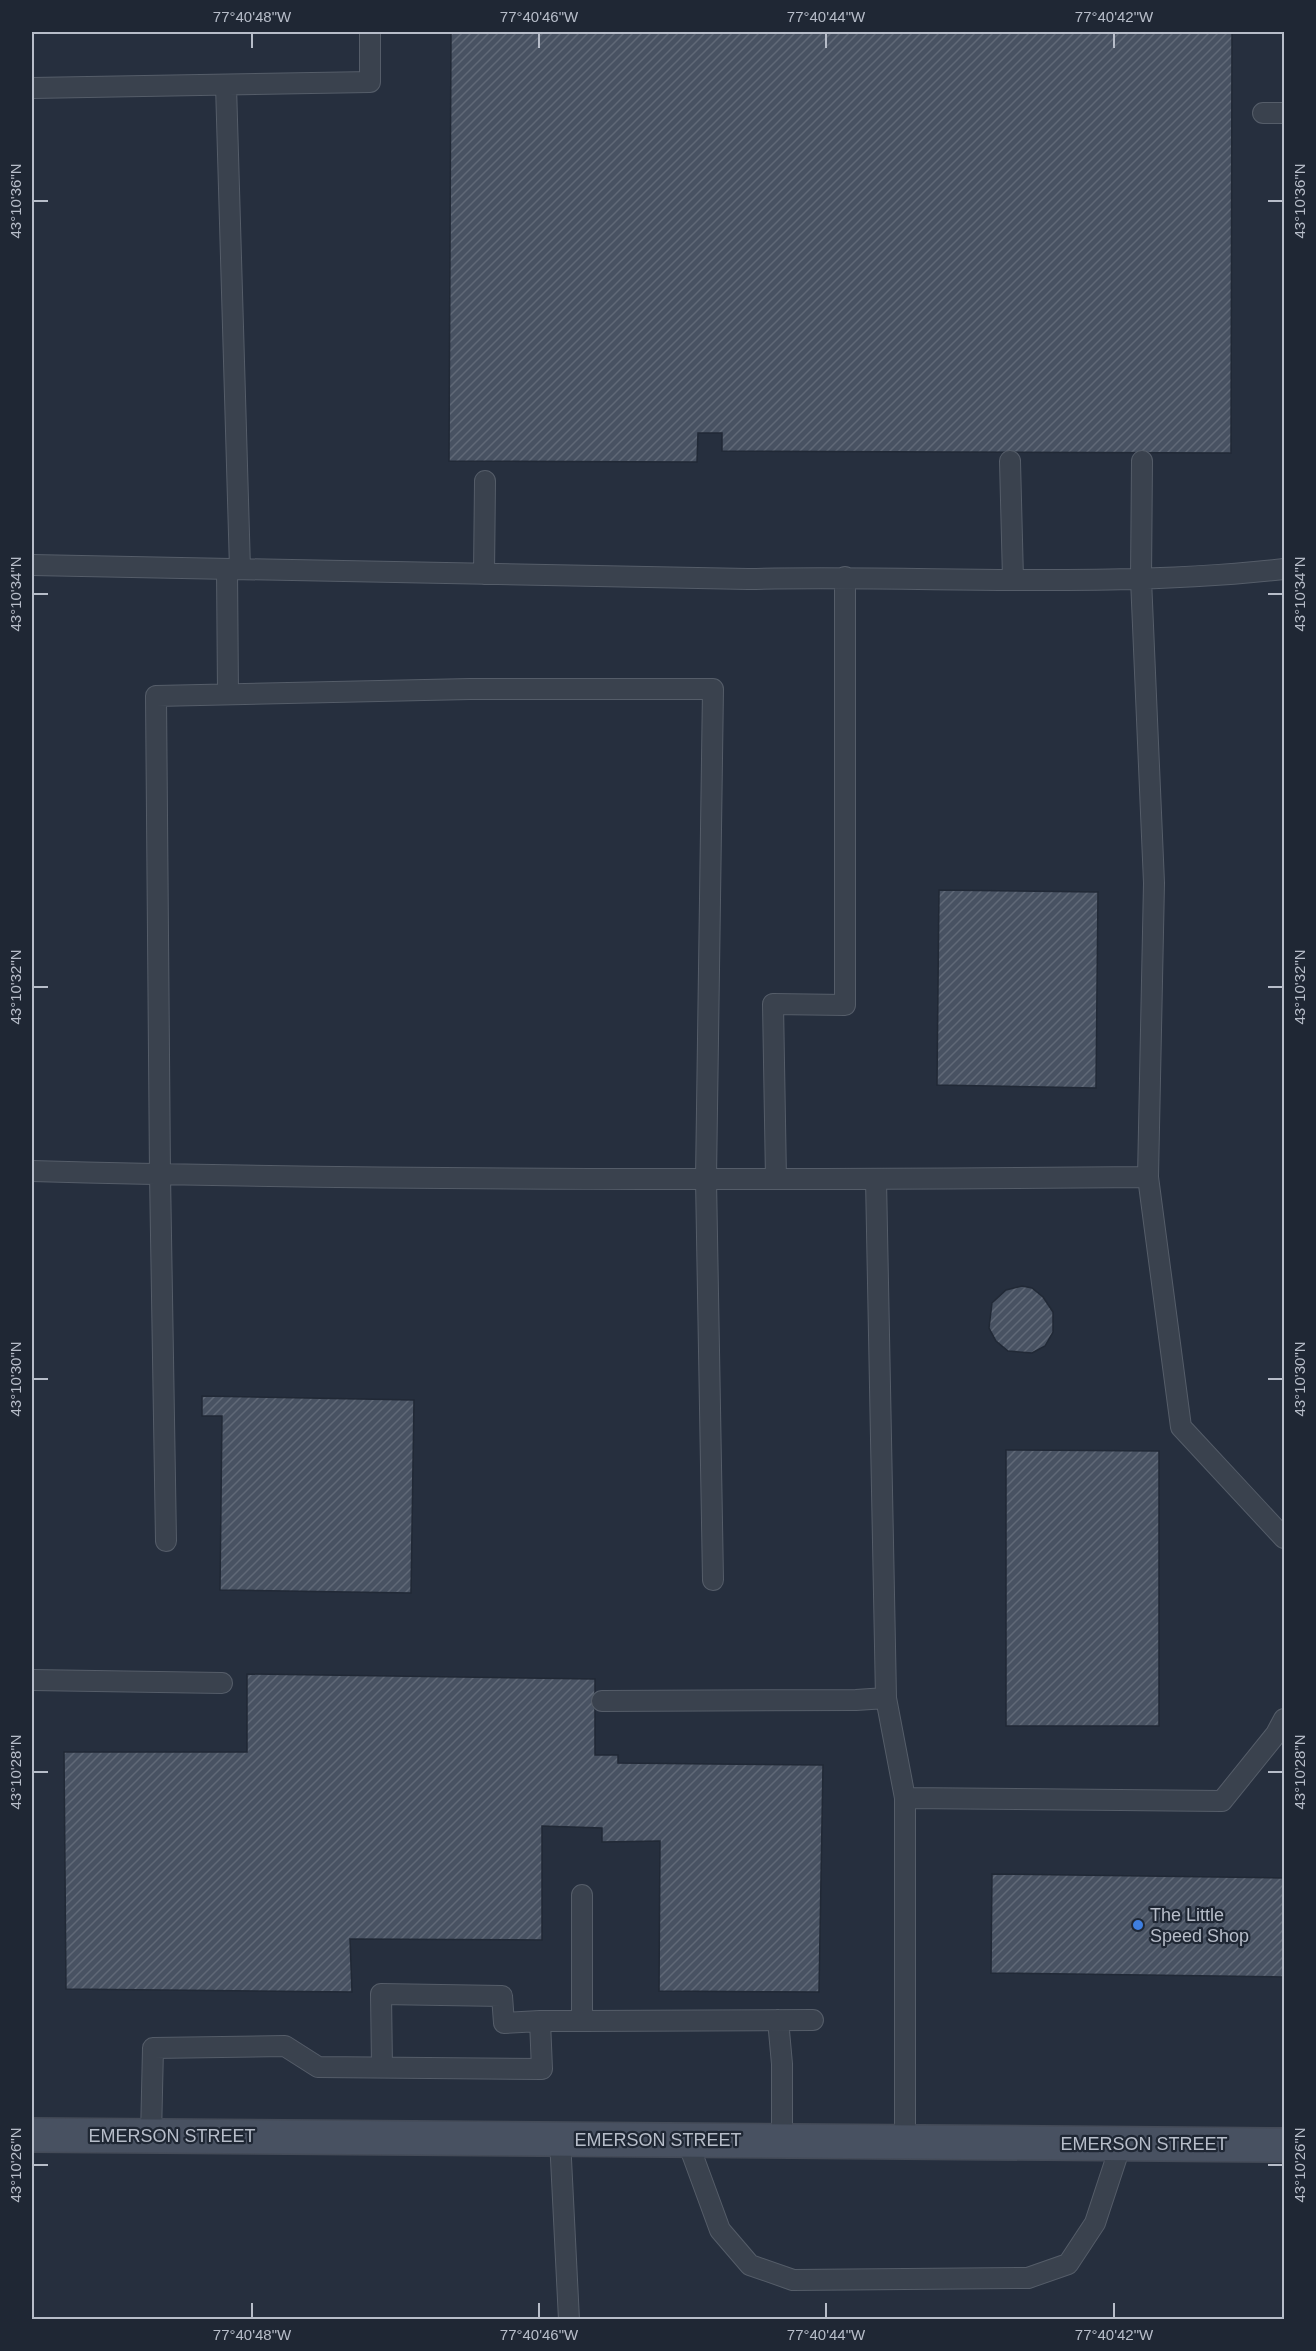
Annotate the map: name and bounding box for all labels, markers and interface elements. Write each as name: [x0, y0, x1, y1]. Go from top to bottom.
text: 77°40'48"W: [213, 8, 292, 25]
text: 77°40'46"W: [500, 8, 579, 25]
text: 77°40'44"W: [787, 8, 866, 25]
text: 77°40'42"W: [1075, 8, 1154, 25]
text: 43°10'36"N: [7, 163, 24, 239]
text: 43°10'36"N: [1291, 163, 1308, 239]
text: 43°10'34"N: [7, 556, 24, 632]
text: 43°10'34"N: [1291, 556, 1308, 632]
text: 43°10'32"N: [7, 949, 24, 1025]
text: 43°10'32"N: [1291, 949, 1308, 1025]
text: 43°10'30"N: [7, 1341, 24, 1417]
text: 43°10'30"N: [1291, 1341, 1308, 1417]
text: 43°10'28"N: [7, 1734, 24, 1810]
text: 43°10'28"N: [1291, 1734, 1308, 1810]
place label: The Little Speed Shop: [1150, 1905, 1249, 1946]
marker: The Little Speed Shop: [1131, 1918, 1145, 1932]
street label: EMERSON STREET: [88, 2126, 256, 2146]
text: 43°10'26"N: [7, 2127, 24, 2203]
text: 43°10'26"N: [1291, 2127, 1308, 2203]
street label: EMERSON STREET: [574, 2130, 742, 2150]
street label: EMERSON STREET: [1060, 2134, 1228, 2154]
text: 77°40'48"W: [213, 2326, 292, 2343]
text: 77°40'46"W: [500, 2326, 579, 2343]
text: 77°40'44"W: [787, 2326, 866, 2343]
text: 77°40'42"W: [1075, 2326, 1154, 2343]

